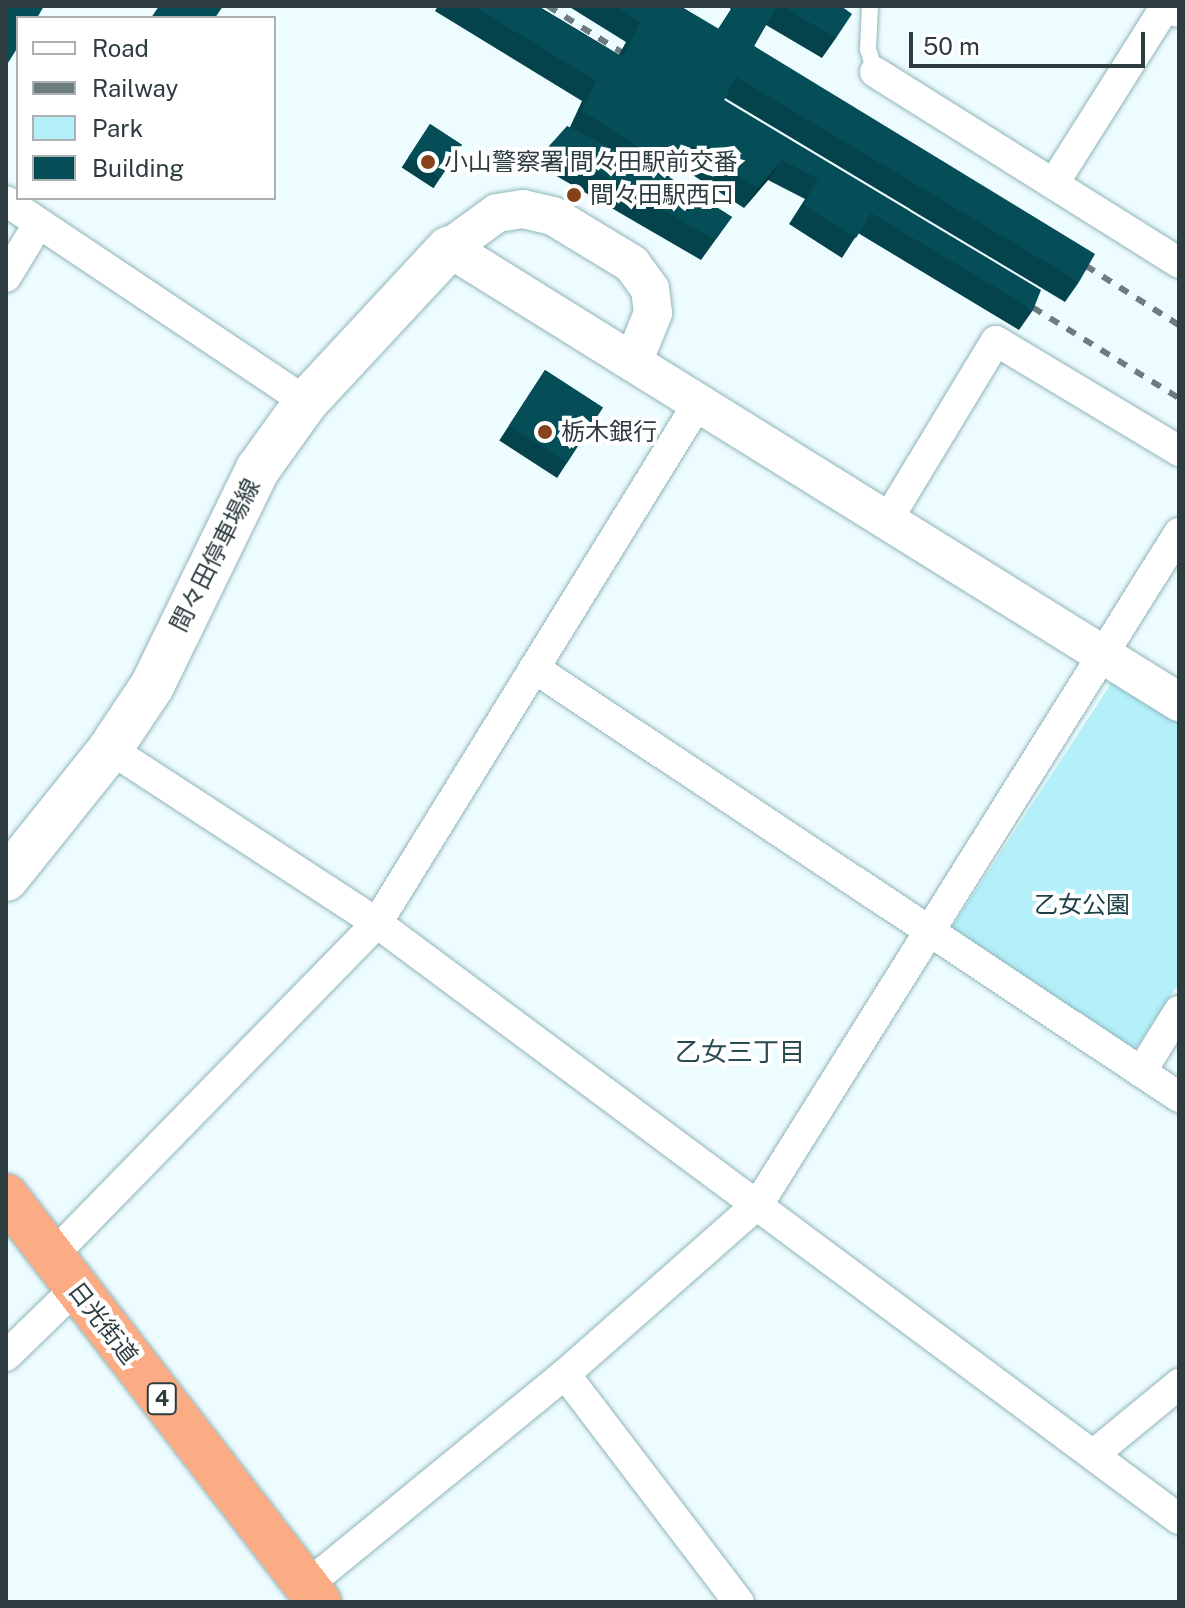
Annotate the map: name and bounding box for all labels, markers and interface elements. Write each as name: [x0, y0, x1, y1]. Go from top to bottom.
legend: [16, 16, 276, 200]
scale bar: [913, 16, 1149, 66]
text: 50 m: [923, 32, 980, 60]
text: Road: [92, 34, 149, 62]
text: Railway: [92, 74, 178, 102]
text: Park: [92, 114, 143, 142]
place label: 小山警察署 間々田駅前交番: [444, 148, 738, 176]
marker: 小山警察署 間々田駅前交番: [419, 153, 437, 171]
text: Building: [92, 154, 184, 182]
place label: 間々田駅西口: [590, 181, 734, 209]
marker: 間々田駅西口: [565, 186, 583, 204]
place label: 栃木銀行: [561, 418, 657, 446]
marker: 栃木銀行: [536, 423, 554, 441]
street label: 間々田停車場線: [164, 474, 266, 636]
park label: 乙女公園: [1034, 891, 1130, 919]
district label: 乙女三丁目: [675, 1036, 805, 1068]
street label: 日光街道: [62, 1276, 144, 1370]
road number: 4: [146, 1381, 178, 1417]

